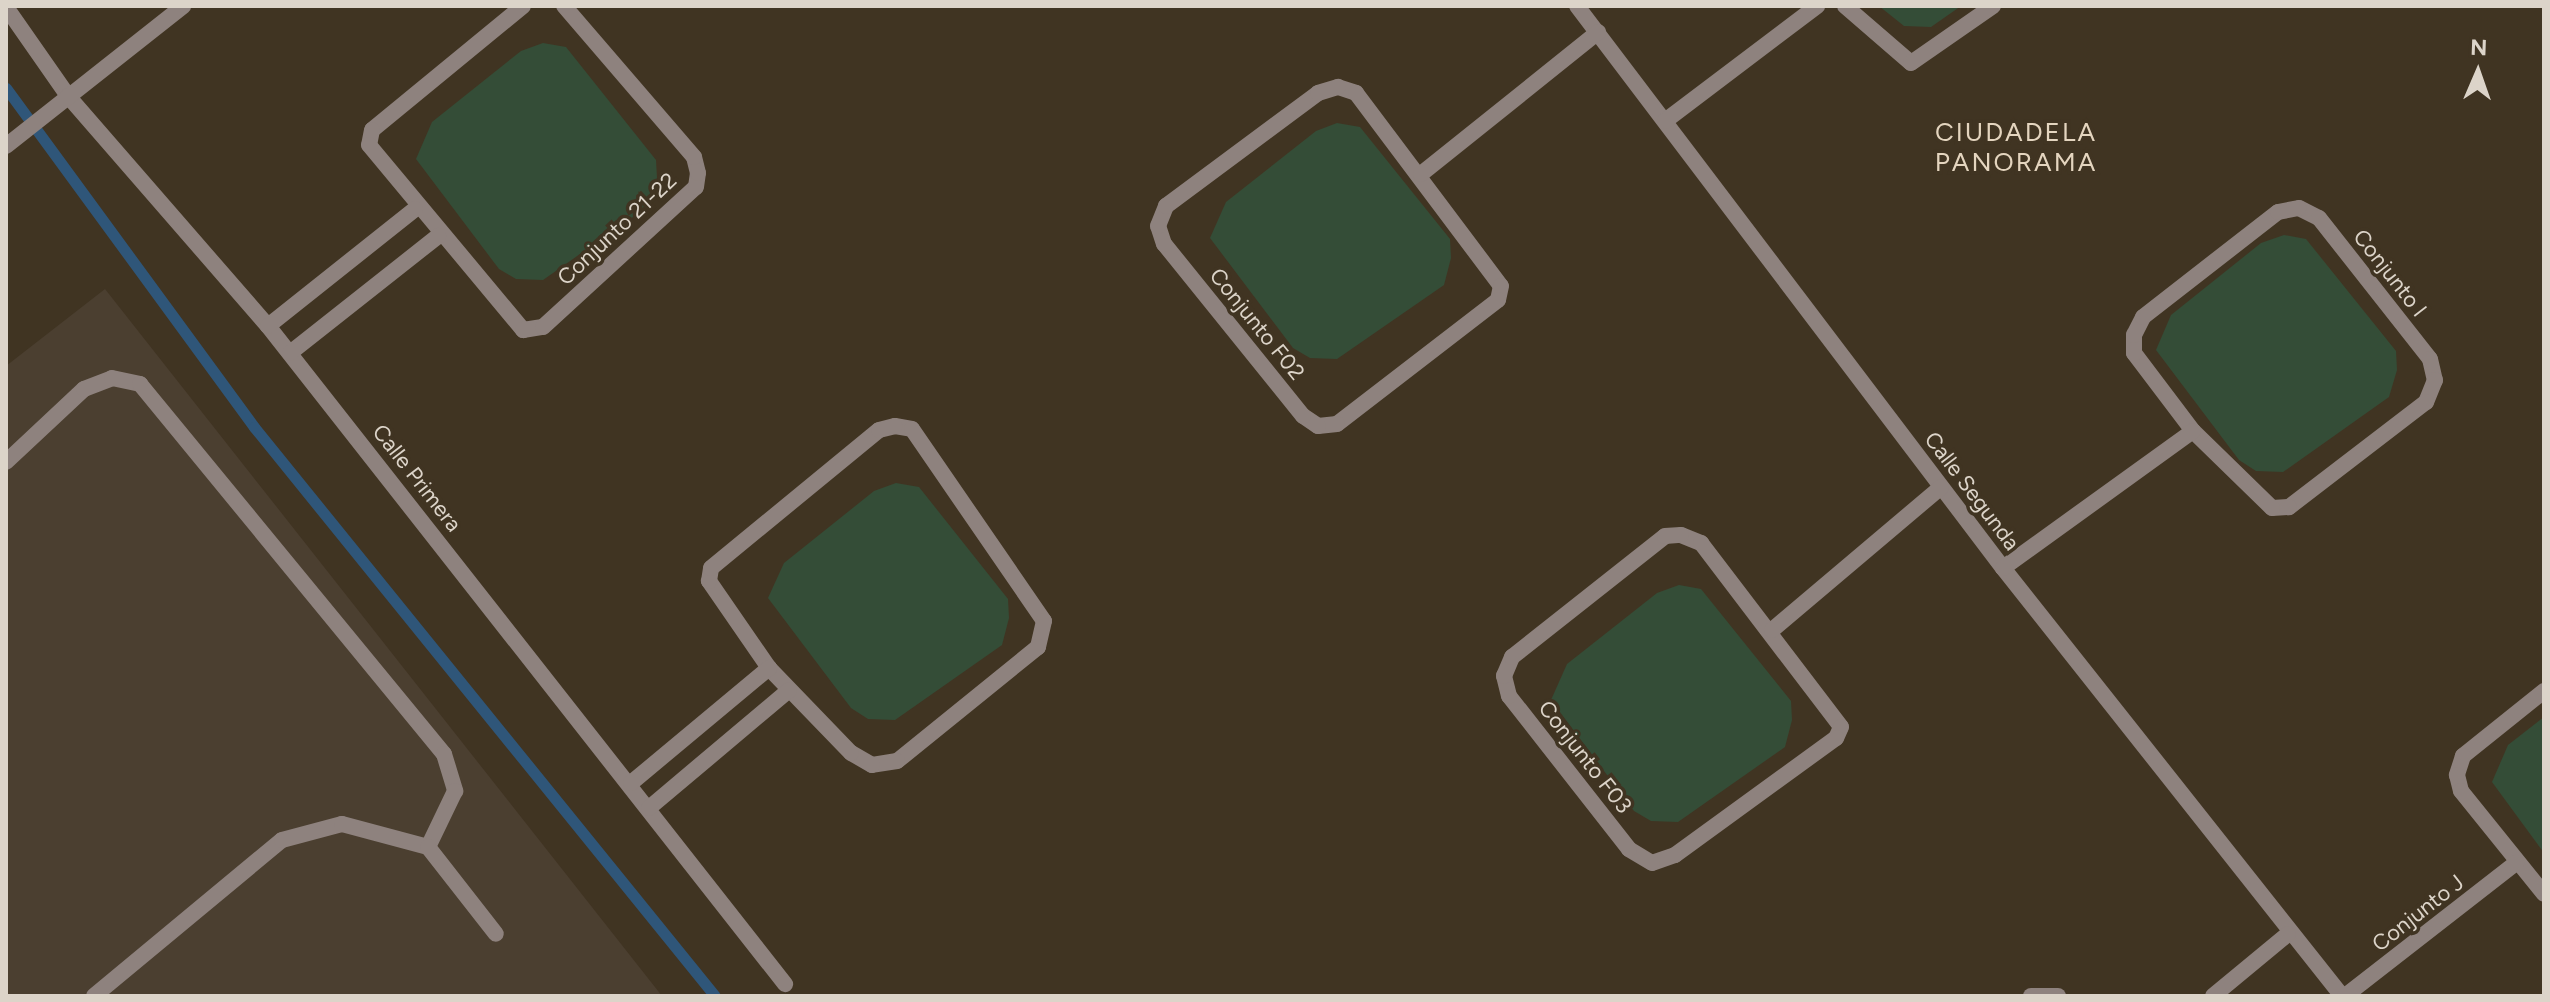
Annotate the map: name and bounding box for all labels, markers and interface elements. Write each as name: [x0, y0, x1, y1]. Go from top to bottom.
north arrow: [2438, 32, 2518, 112]
text: N: [2470, 34, 2488, 61]
district label: CIUDADELA PANORAMA: [1935, 117, 2097, 178]
street label: Conjunto 21-22: [552, 167, 682, 291]
street label: Conjunto I: [2348, 224, 2432, 322]
street label: Conjunto F02: [1204, 263, 1310, 385]
street label: Calle Primera: [367, 419, 467, 537]
street label: Calle Segunda: [1919, 427, 2025, 555]
street label: Conjunto F03: [1533, 695, 1637, 819]
street label: Conjunto J: [2367, 869, 2469, 957]

